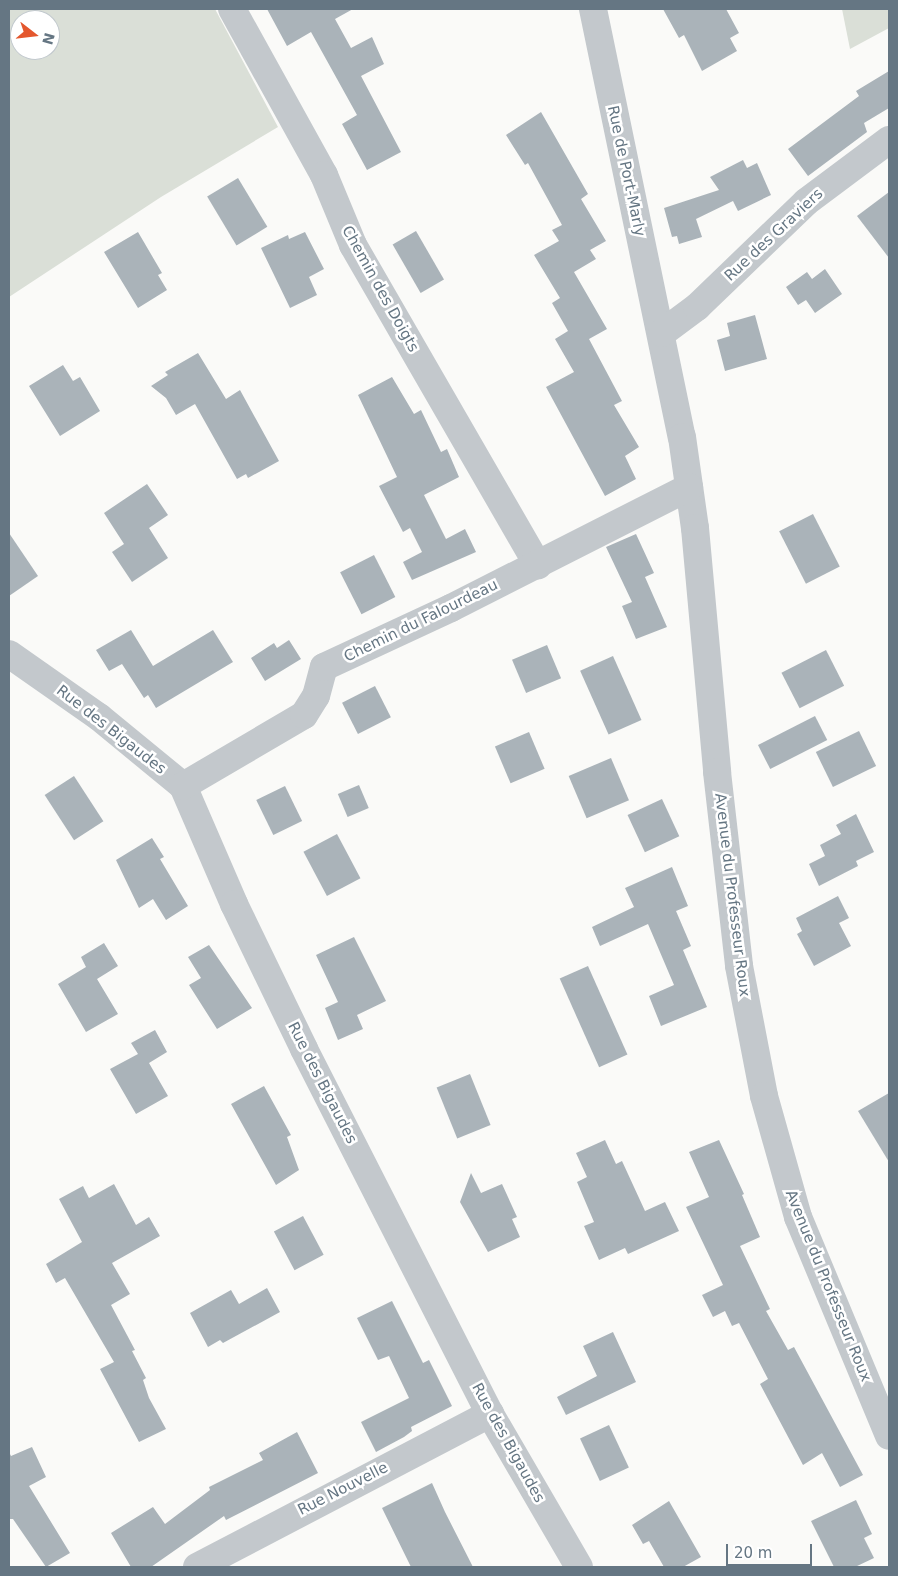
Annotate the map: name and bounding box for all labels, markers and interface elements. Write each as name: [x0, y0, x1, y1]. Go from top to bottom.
north arrow: [10, 10, 60, 60]
text: N: [39, 31, 58, 47]
street label: Rue de Port-Marly: [603, 104, 649, 238]
street label: Rue des Graviers: [721, 185, 827, 285]
street label: Chemin des Doigts: [338, 223, 422, 355]
street label: Chemin du Falourdeau: [341, 576, 501, 666]
street label: Rue des Bigaudes: [53, 682, 169, 778]
street label: Avenue du Professeur Roux: [711, 792, 753, 998]
street label: Rue des Bigaudes: [284, 1019, 360, 1147]
street label: Avenue du Professeur Roux: [781, 1187, 875, 1385]
street label: Rue des Bigaudes: [468, 1380, 548, 1506]
street label: Rue Nouvelle: [295, 1459, 391, 1519]
scale bar: [728, 1534, 814, 1566]
text: 20 m: [734, 1544, 772, 1562]

